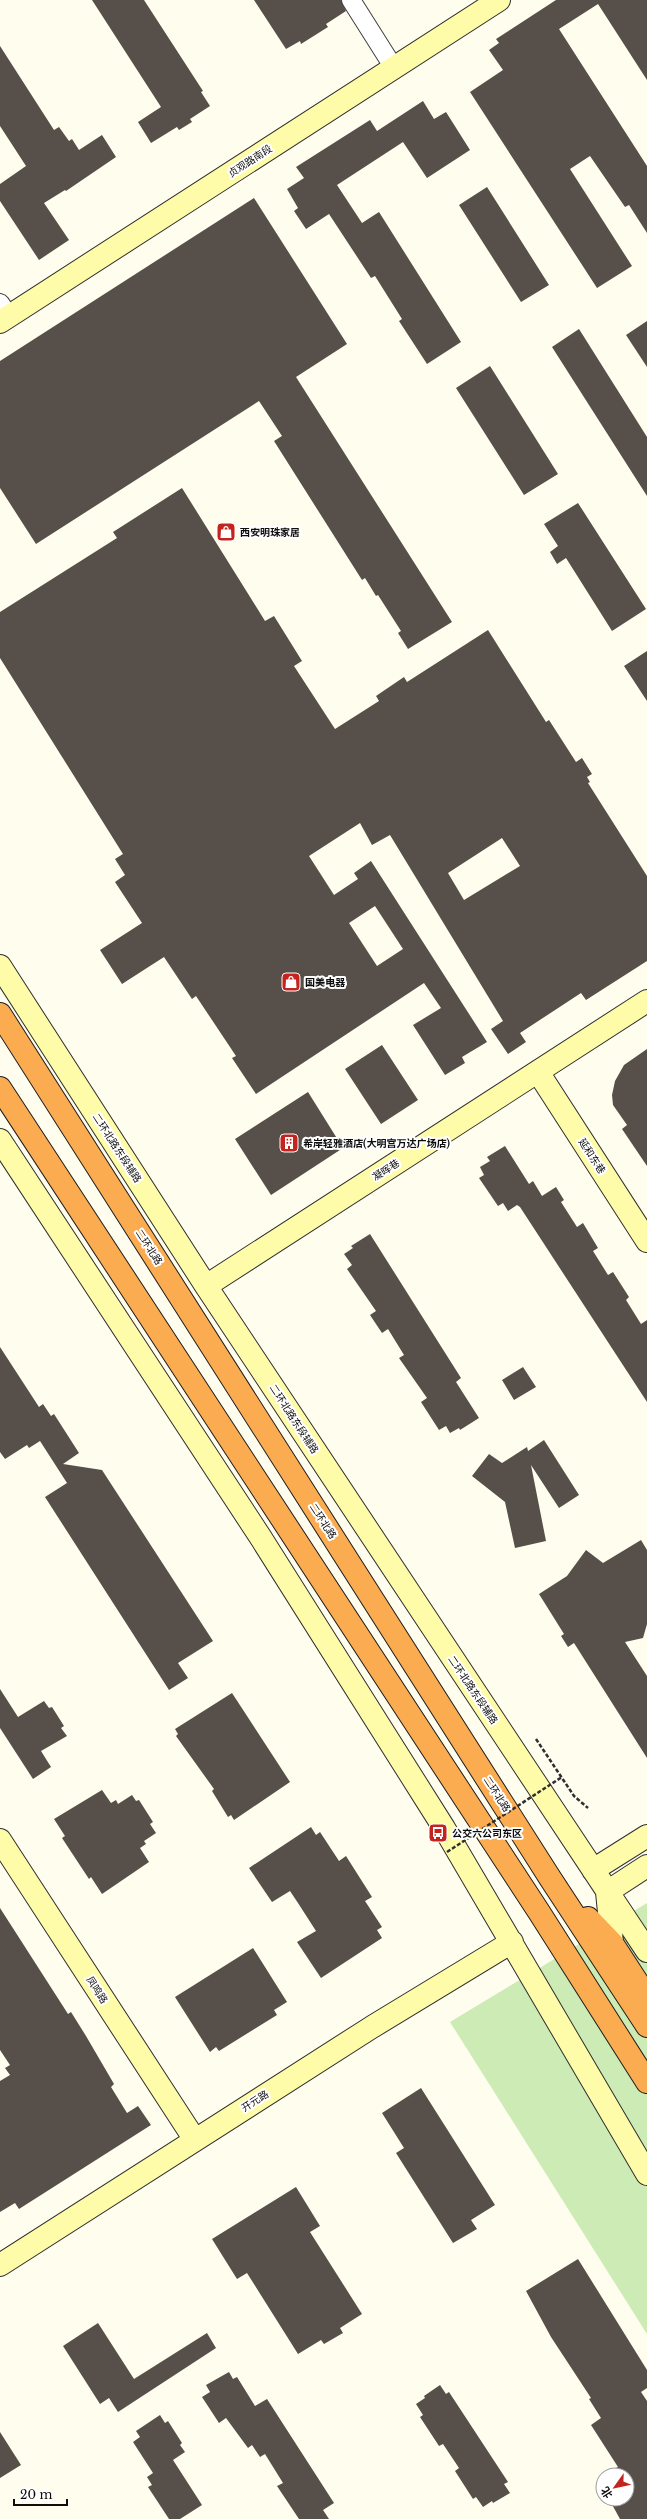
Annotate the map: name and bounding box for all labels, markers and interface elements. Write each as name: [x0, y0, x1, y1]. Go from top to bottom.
street label: 贞观路南段: [225, 142, 275, 180]
shop icon: 西安明珠家居: [215, 521, 237, 543]
place label: 西安明珠家居: [240, 526, 300, 539]
shop icon: 国美电器: [280, 971, 302, 993]
place label: 国美电器: [305, 976, 346, 989]
street label: 二环北路东段辅路: [90, 1111, 144, 1185]
building icon: 希岸轻雅酒店(大明宫万达广场店): [278, 1132, 300, 1154]
street label: 延和东巷: [576, 1136, 608, 1176]
place label: 希岸轻雅酒店(大明宫万达广场店): [303, 1137, 450, 1150]
street label: 凝晖巷: [370, 1156, 402, 1184]
street label: 二环北路: [133, 1227, 165, 1267]
street label: 二环北路东段辅路: [267, 1382, 321, 1456]
street label: 二环北路: [307, 1501, 339, 1541]
street label: 二环北路东段辅路: [445, 1653, 501, 1727]
street label: 二环北路: [481, 1774, 513, 1814]
bus stop icon: 公交六公司东区: [427, 1822, 449, 1844]
place label: 公交六公司东区: [452, 1827, 522, 1840]
street label: 凤鸣路: [83, 1974, 111, 2006]
street label: 开元路: [239, 2088, 271, 2114]
north arrow: [595, 2467, 635, 2507]
scale bar: [14, 2481, 67, 2507]
text: 北: [598, 2484, 615, 2501]
text: 20 m: [20, 2487, 52, 2502]

